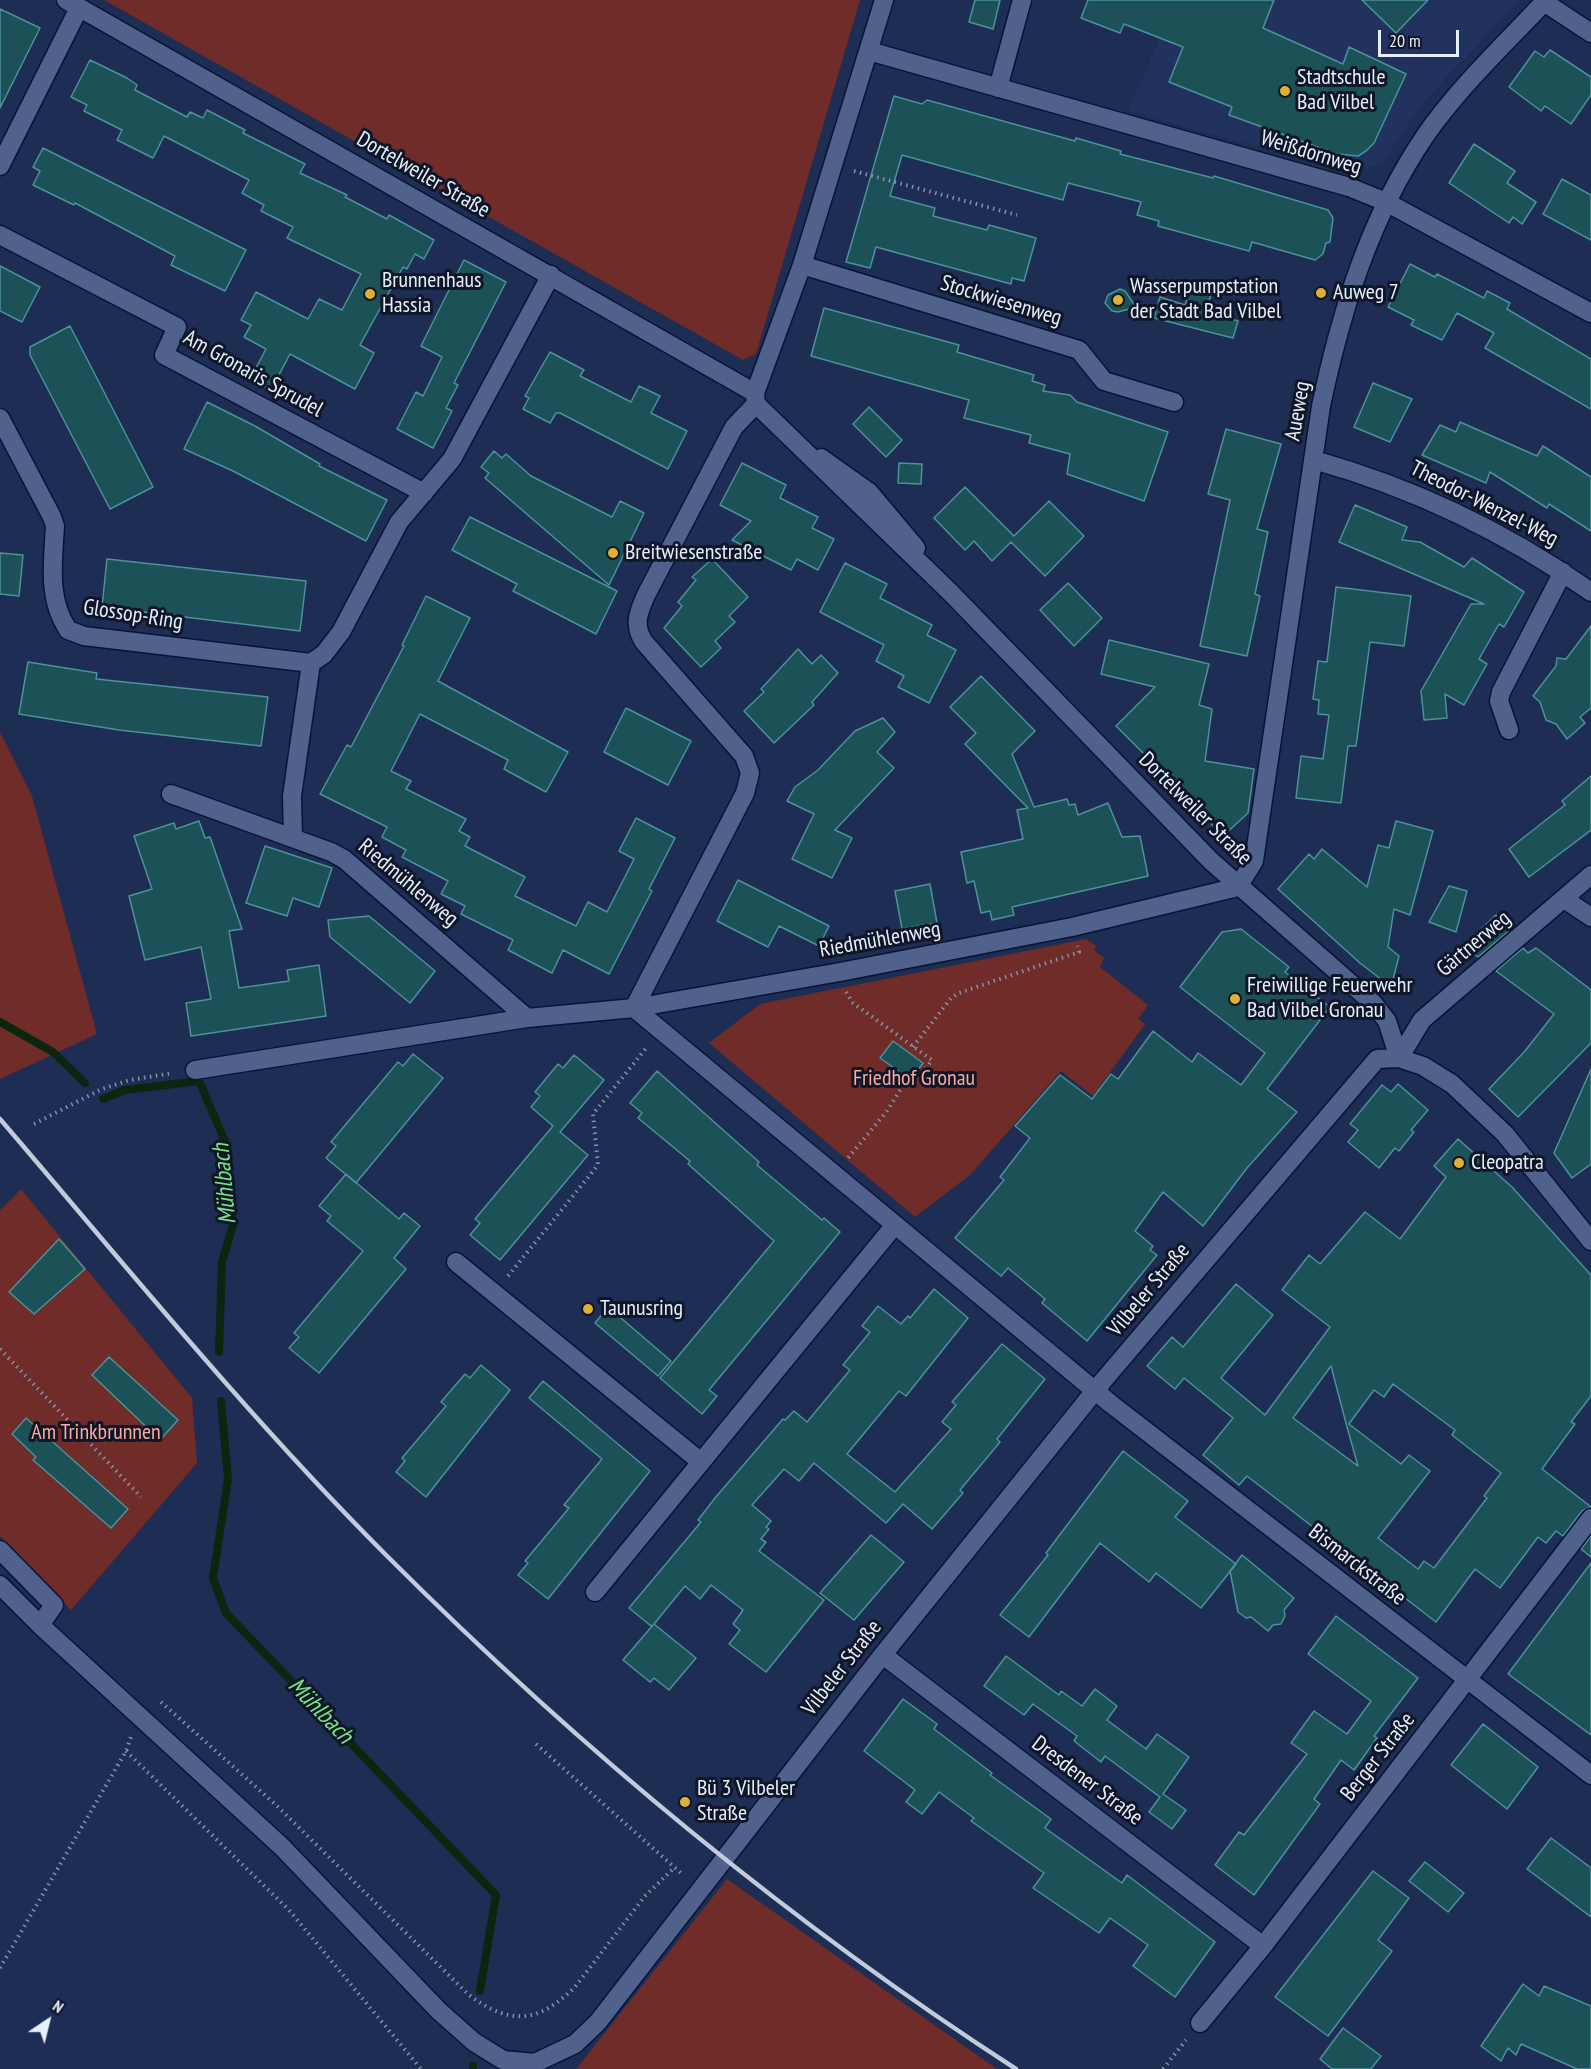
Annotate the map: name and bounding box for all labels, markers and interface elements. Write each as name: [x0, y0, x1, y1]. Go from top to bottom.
scale bar: [1381, 18, 1462, 56]
text: 20 m: [1389, 29, 1421, 52]
place label: Stadtschule Bad Vilbel: [1297, 65, 1386, 116]
marker: Stadtschule Bad Vilbel: [1278, 84, 1292, 98]
street label: Weißdornweg: [1257, 125, 1365, 181]
street label: Dortelweiler Straße: [352, 126, 494, 224]
place label: Brunnenhaus Hassia: [382, 268, 481, 320]
street label: Stockwiesenweg: [937, 270, 1065, 332]
place label: Wasserpumpstation der Stadt Bad Vilbel: [1130, 274, 1281, 326]
place label: Auweg 7: [1333, 280, 1399, 306]
marker: Auweg 7: [1314, 286, 1328, 300]
marker: Brunnenhaus Hassia: [363, 287, 377, 301]
marker: Wasserpumpstation der Stadt Bad Vilbel: [1111, 293, 1125, 307]
street label: Am Gronaris Sprudel: [179, 325, 327, 423]
street label: Aueweg: [1280, 379, 1316, 443]
street label: Theodor-Wenzel-Weg: [1406, 455, 1562, 553]
place label: Breitwiesenstraße: [625, 540, 762, 566]
marker: Breitwiesenstraße: [606, 546, 620, 560]
street label: Glossop-Ring: [81, 594, 185, 636]
street label: Dortelweiler Straße: [1133, 747, 1257, 871]
street label: Riedmühlenweg: [353, 833, 463, 933]
street label: Gärtnerweg: [1432, 906, 1516, 982]
street label: Riedmühlenweg: [817, 916, 943, 964]
place label: Freiwillige Feuerwehr Bad Vilbel Gronau: [1247, 973, 1412, 1024]
marker: Freiwillige Feuerwehr Bad Vilbel Gronau: [1228, 992, 1242, 1006]
park label: Friedhof Gronau: [853, 1066, 975, 1092]
water label: Mühlbach: [207, 1142, 243, 1226]
place label: Cleopatra: [1471, 1150, 1544, 1176]
marker: Cleopatra: [1452, 1156, 1466, 1170]
street label: Vilbeler Straße: [1102, 1238, 1196, 1342]
place label: Taunusring: [600, 1296, 683, 1322]
marker: Taunusring: [581, 1302, 595, 1316]
park label: Am Trinkbrunnen: [31, 1420, 161, 1446]
street label: Bismarckstraße: [1303, 1519, 1411, 1611]
street label: Vilbeler Straße: [797, 1615, 887, 1721]
water label: Mühlbach: [282, 1672, 358, 1750]
street label: Berger Straße: [1335, 1708, 1421, 1806]
street label: Dresdener Straße: [1026, 1731, 1148, 1831]
place label: Bü 3 Vilbeler Straße: [697, 1776, 795, 1828]
marker: Bü 3 Vilbeler Straße: [678, 1795, 692, 1809]
north arrow: [18, 1991, 78, 2051]
text: N: [49, 1996, 68, 2017]

